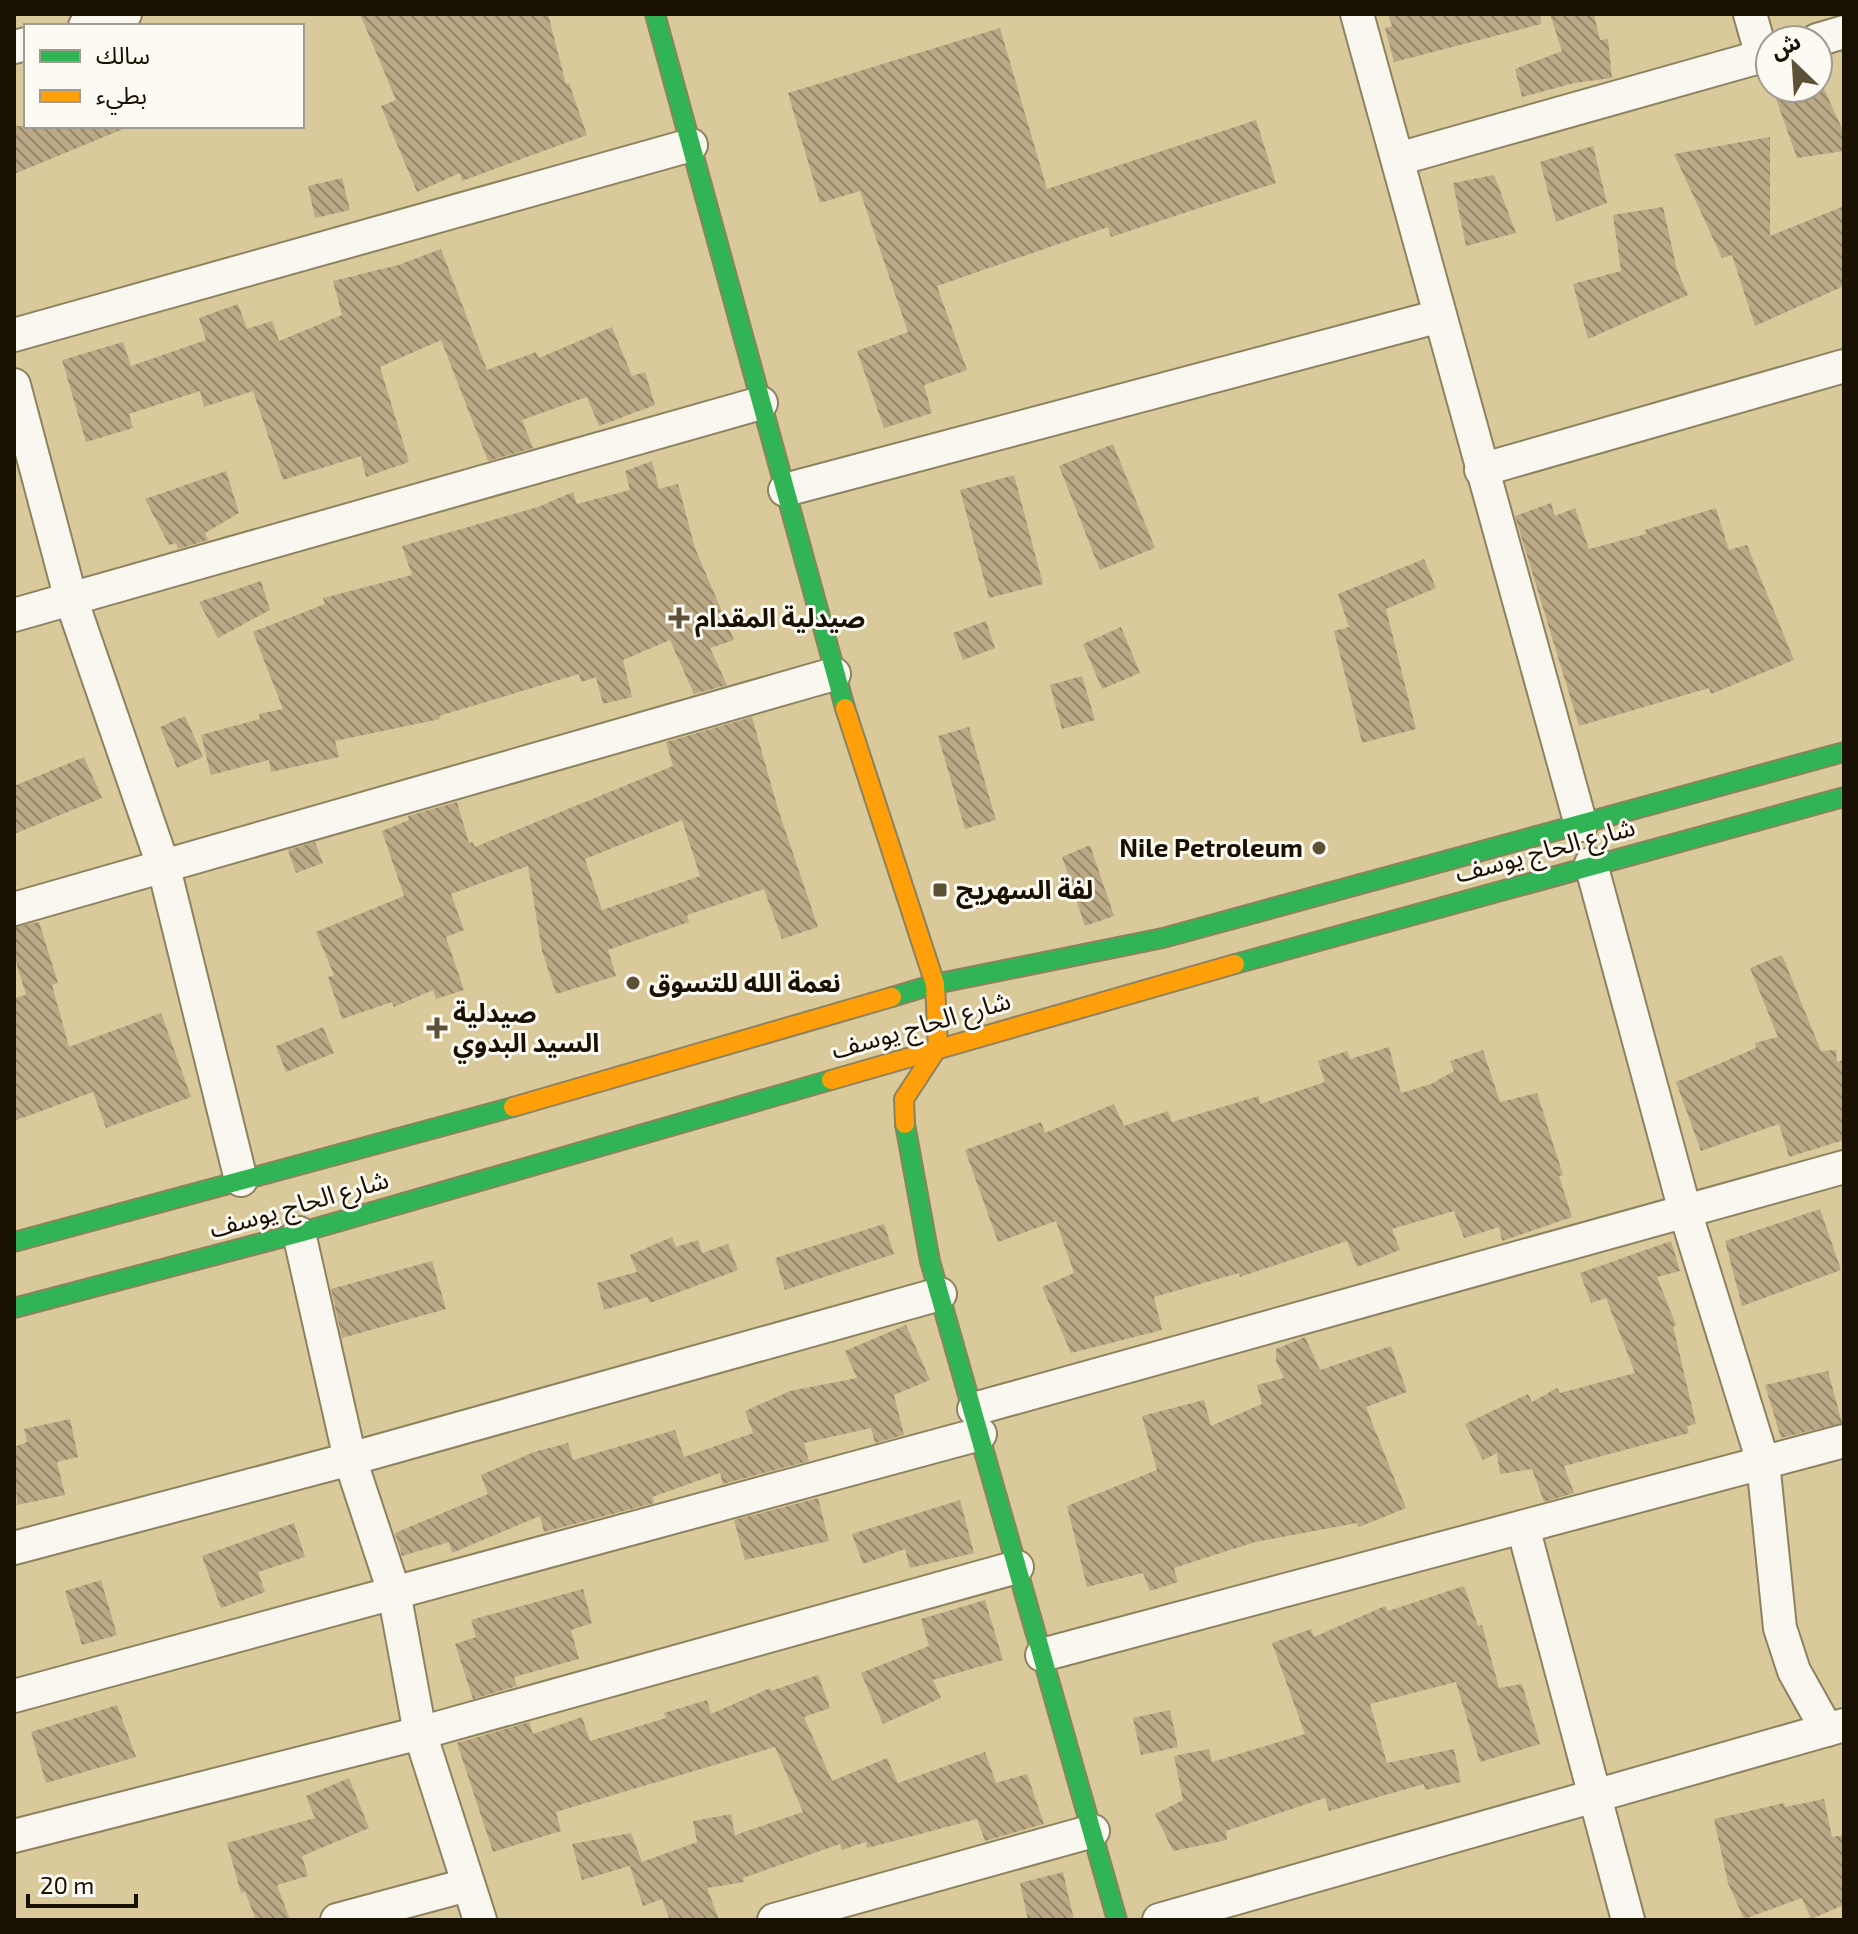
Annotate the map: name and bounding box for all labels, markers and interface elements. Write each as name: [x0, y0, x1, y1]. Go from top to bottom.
legend: [24, 24, 304, 128]
north arrow: [1754, 24, 1834, 104]
text: ش: [1766, 27, 1805, 64]
text: سالك: [96, 40, 150, 69]
text: بطيء: [96, 80, 147, 115]
place label: صيدلية المقدام: [695, 601, 865, 638]
marker: صيدلية المقدام: [670, 609, 688, 627]
street label: شارع الحاج يوسف: [1451, 810, 1639, 892]
place label: Nile Petroleum: [1119, 831, 1303, 862]
marker: Nile Petroleum: [1310, 839, 1328, 857]
place label: لفة السهريج: [956, 873, 1093, 909]
marker: لفة السهريج: [931, 881, 949, 899]
place label: نعمة الله للتسوق: [649, 966, 841, 998]
marker: نعمة الله للتسوق: [624, 974, 642, 992]
street label: شارع الحاج يوسف: [827, 983, 1015, 1069]
place label: صيدلية السيد البدوي: [453, 996, 599, 1064]
marker: صيدلية السيد البدوي: [428, 1019, 446, 1037]
street label: شارع الحاج يوسف: [205, 1162, 393, 1248]
scale bar: [28, 1858, 136, 1908]
text: 20 m: [40, 1870, 94, 1899]

